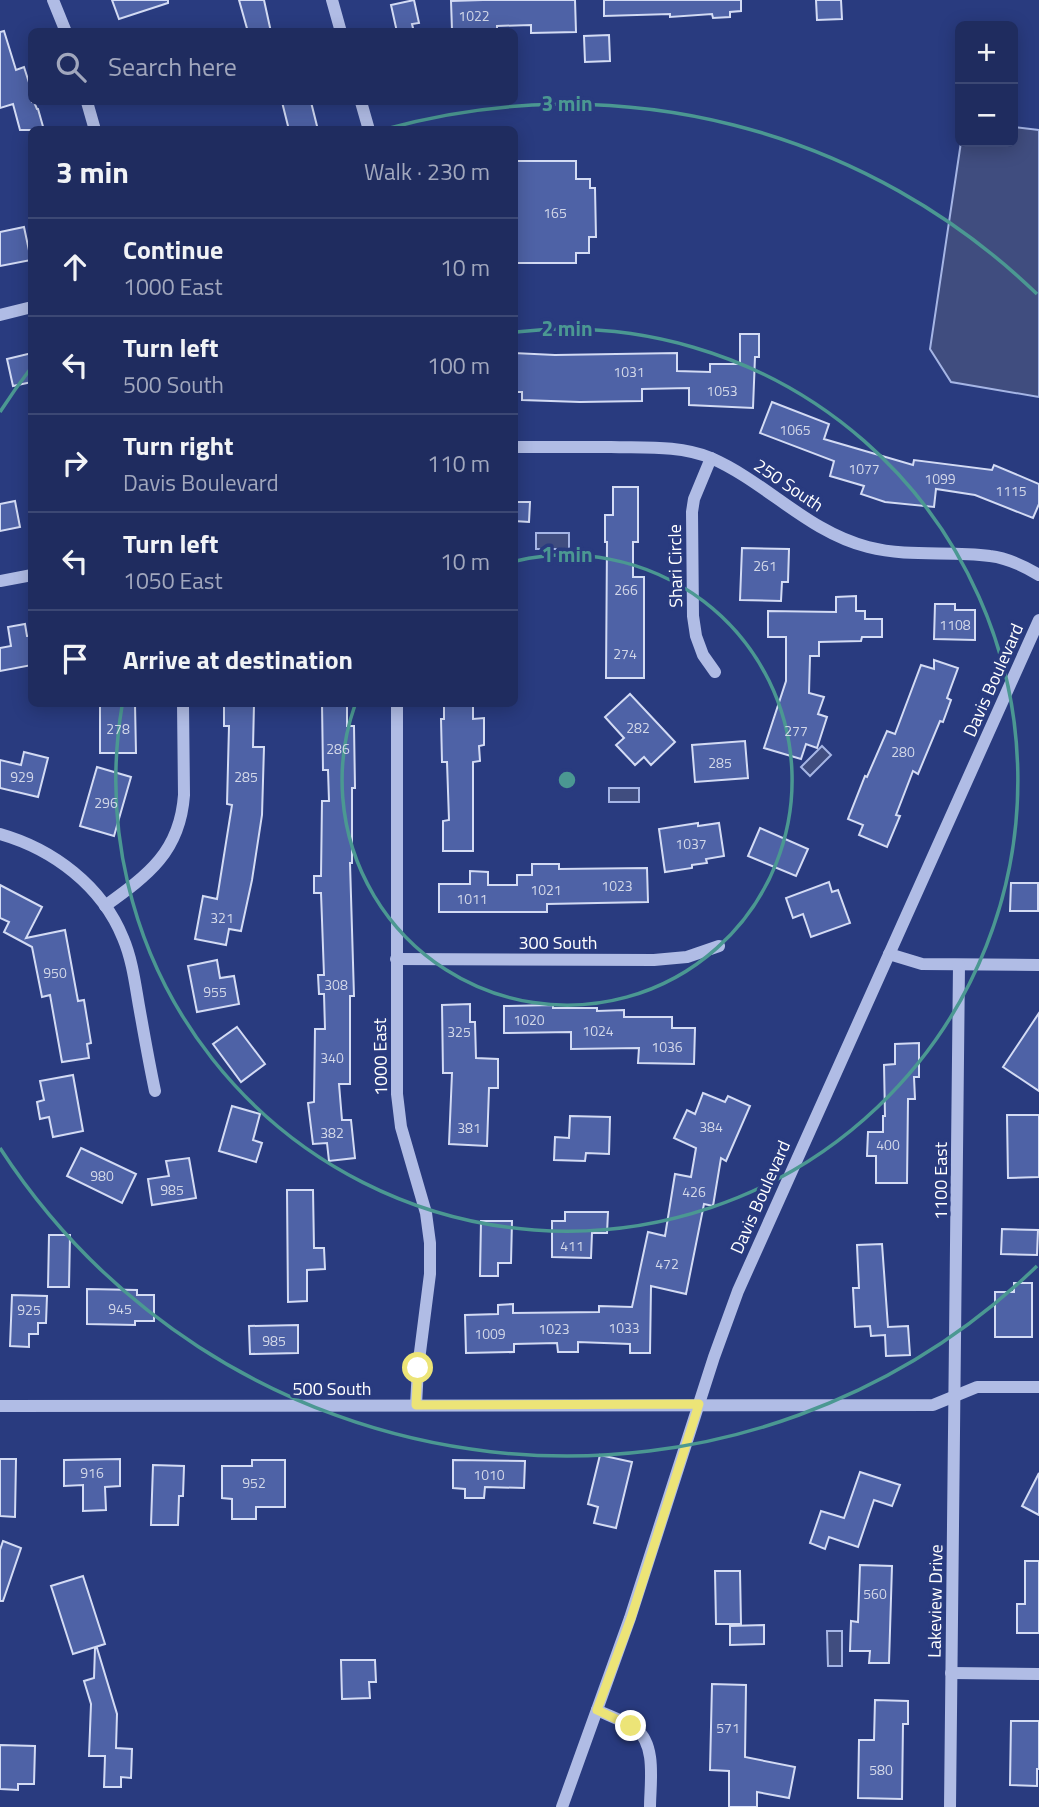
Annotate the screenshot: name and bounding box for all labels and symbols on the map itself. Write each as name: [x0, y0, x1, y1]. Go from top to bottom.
house number: 1022: [458, 5, 490, 26]
text: 3 min: [541, 87, 593, 119]
house number: 165: [543, 202, 567, 223]
text: 2 min: [541, 312, 593, 344]
house number: 1031: [613, 361, 645, 382]
house number: 1053: [706, 380, 738, 401]
house number: 1065: [779, 419, 811, 440]
street label: 250 South: [749, 452, 829, 518]
house number: 1077: [848, 458, 880, 479]
house number: 1099: [924, 468, 956, 489]
house number: 1115: [995, 480, 1027, 501]
street label: Shari Circle: [661, 524, 689, 608]
text: 1 min: [541, 538, 593, 570]
house number: 261: [753, 555, 777, 576]
house number: 266: [614, 579, 638, 600]
house number: 1108: [939, 614, 971, 635]
street label: Davis Boulevard: [956, 619, 1030, 741]
house number: 274: [613, 643, 637, 664]
house number: 282: [626, 717, 650, 738]
house number: 278: [106, 718, 130, 739]
house number: 277: [784, 720, 808, 741]
house number: 286: [326, 738, 350, 759]
house number: 280: [891, 741, 915, 762]
house number: 285: [708, 752, 732, 773]
house number: 929: [10, 766, 34, 787]
house number: 285: [234, 766, 258, 787]
centre of rings: [555, 768, 579, 792]
house number: 296: [94, 792, 118, 813]
house number: 1037: [675, 833, 707, 854]
house number: 1023: [601, 875, 633, 896]
house number: 1021: [530, 879, 562, 900]
house number: 1011: [456, 888, 488, 909]
house number: 321: [210, 907, 234, 928]
street label: 300 South: [518, 929, 598, 956]
house number: 950: [43, 962, 67, 983]
house number: 308: [324, 974, 348, 995]
house number: 955: [203, 981, 227, 1002]
house number: 1020: [513, 1009, 545, 1030]
street label: 1000 East: [366, 1017, 394, 1096]
house number: 1024: [582, 1020, 614, 1041]
house number: 325: [447, 1021, 471, 1042]
house number: 1036: [651, 1036, 683, 1057]
house number: 340: [320, 1047, 344, 1068]
house number: 384: [699, 1116, 723, 1137]
house number: 381: [457, 1117, 481, 1138]
house number: 382: [320, 1122, 344, 1143]
house number: 400: [876, 1134, 900, 1155]
street label: Davis Boulevard: [723, 1136, 797, 1258]
street label: 1100 East: [927, 1141, 954, 1220]
house number: 980: [90, 1165, 114, 1186]
house number: 985: [160, 1179, 184, 1200]
house number: 426: [682, 1181, 706, 1202]
house number: 411: [560, 1235, 584, 1256]
house number: 472: [655, 1253, 679, 1274]
house number: 945: [108, 1298, 132, 1319]
house number: 925: [17, 1299, 41, 1320]
house number: 1033: [608, 1317, 640, 1338]
house number: 1023: [538, 1318, 570, 1339]
house number: 1009: [474, 1323, 506, 1344]
house number: 985: [262, 1330, 286, 1351]
route start: [402, 1352, 433, 1383]
street label: 500 South: [292, 1375, 372, 1402]
house number: 916: [80, 1462, 104, 1483]
house number: 1010: [473, 1464, 505, 1485]
house number: 952: [242, 1472, 266, 1493]
street label: Lakeview Drive: [921, 1544, 949, 1658]
house number: 560: [863, 1583, 887, 1604]
route end: [615, 1710, 646, 1741]
house number: 571: [716, 1717, 740, 1738]
house number: 580: [869, 1759, 893, 1780]

